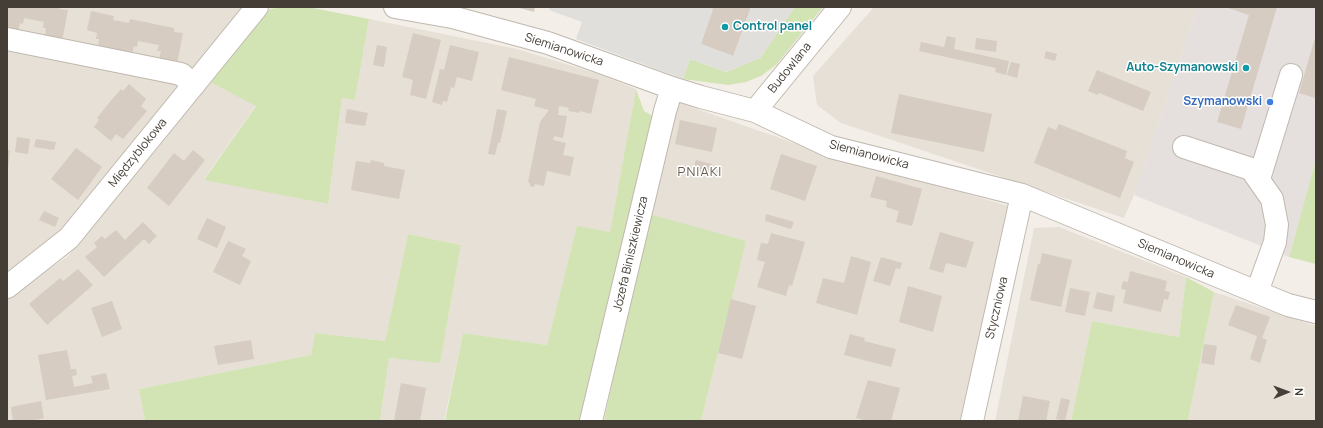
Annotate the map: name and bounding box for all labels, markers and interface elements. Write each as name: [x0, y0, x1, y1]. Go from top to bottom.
place label: Control panel: [733, 20, 812, 34]
marker: Control panel: [720, 22, 730, 32]
street label: Siemianowicka: [523, 30, 605, 70]
street label: Budowlana: [765, 40, 815, 96]
place label: Auto-Szymanowski: [1126, 61, 1238, 75]
marker: Auto-Szymanowski: [1241, 63, 1251, 73]
place label: Szymanowski: [1183, 95, 1262, 109]
marker: Szymanowski: [1265, 97, 1275, 107]
street label: Międzyblokowa: [106, 116, 170, 190]
street label: Siemianowicka: [828, 137, 910, 173]
district label: PNIAKI: [678, 164, 722, 180]
street label: Józefa Biniszkiewicza: [611, 195, 651, 313]
street label: Siemianowicka: [1135, 236, 1217, 282]
street label: Styczniowa: [983, 275, 1011, 341]
north arrow: [1267, 372, 1307, 412]
text: N: [1292, 388, 1307, 396]

